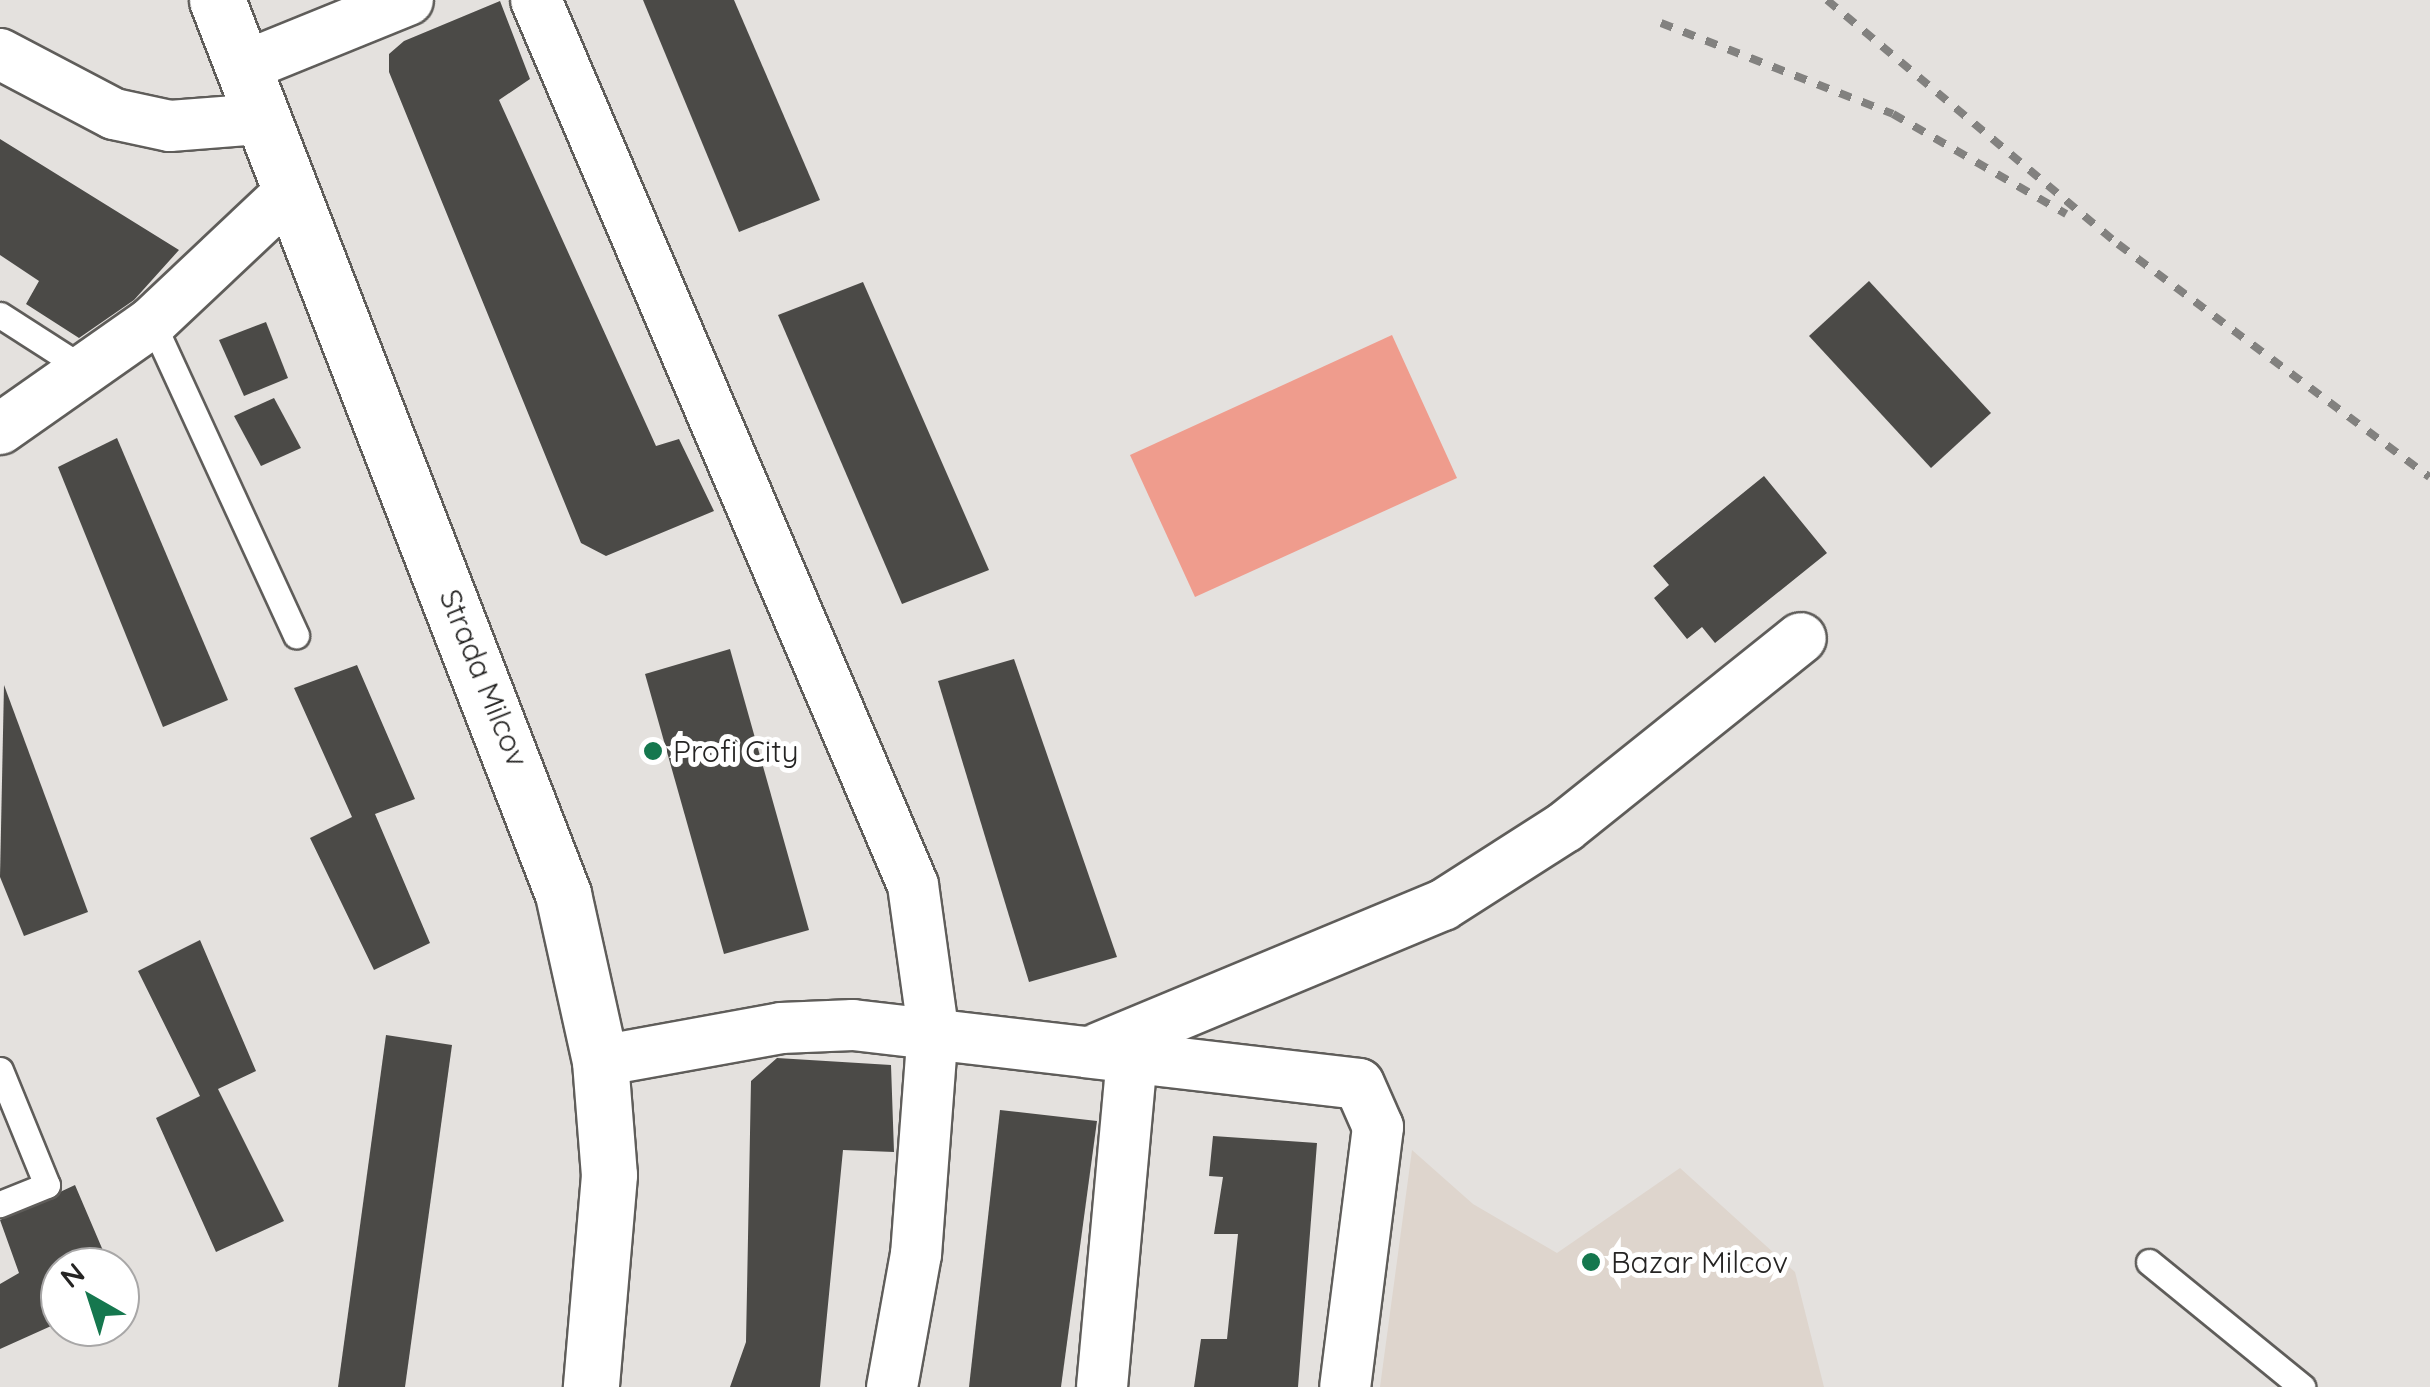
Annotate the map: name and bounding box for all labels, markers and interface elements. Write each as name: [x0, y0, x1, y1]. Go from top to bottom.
street label: Strada Milcov: [432, 584, 536, 772]
place label: Profi City: [673, 733, 798, 769]
marker: Profi City: [642, 740, 664, 762]
place label: Bazar Milcov: [1611, 1244, 1788, 1280]
north arrow: [40, 1247, 140, 1347]
marker: Bazar Milcov: [1580, 1251, 1602, 1273]
text: N: [53, 1255, 91, 1295]

